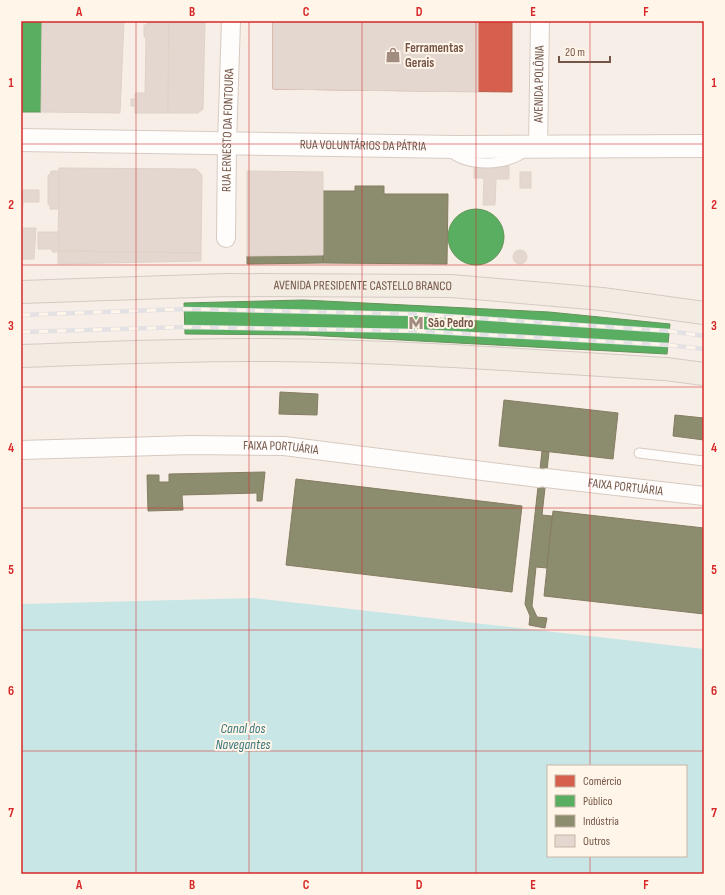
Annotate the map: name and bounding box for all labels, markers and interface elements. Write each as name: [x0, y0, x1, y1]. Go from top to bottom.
text: A: [75, 4, 83, 20]
text: B: [189, 4, 195, 20]
text: C: [303, 4, 310, 20]
text: D: [416, 4, 423, 20]
text: E: [530, 4, 536, 20]
text: F: [643, 4, 649, 20]
scale bar: [559, 38, 610, 64]
place label: Ferramentas Gerais: [405, 40, 464, 71]
street label: AVENIDA POLÔNIA: [530, 45, 548, 124]
text: 20 m: [565, 45, 585, 60]
shop icon: Ferramentas Gerais: [384, 46, 402, 64]
street label: RUA ERNESTO DA FONTOURA: [218, 68, 237, 192]
text: 1: [8, 75, 14, 91]
text: 1: [711, 75, 717, 91]
street label: RUA VOLUNTÁRIOS DA PÁTRIA: [300, 136, 427, 155]
text: 2: [8, 197, 14, 213]
text: 2: [711, 197, 717, 213]
street label: AVENIDA PRESIDENTE CASTELLO BRANCO: [273, 277, 452, 294]
metro station icon: São Pedro: [407, 314, 425, 332]
place label: São Pedro: [428, 315, 474, 331]
text: 3: [8, 318, 14, 334]
text: 3: [711, 318, 717, 334]
street label: FAIXA PORTUÁRIA: [243, 438, 320, 458]
text: 4: [8, 440, 14, 456]
text: 4: [711, 440, 717, 456]
street label: FAIXA PORTUÁRIA: [587, 475, 664, 499]
text: 5: [8, 562, 14, 578]
text: 5: [711, 562, 717, 578]
text: 6: [8, 683, 14, 699]
text: 6: [711, 683, 717, 699]
water label: Canal dos Navegantes: [215, 720, 271, 753]
legend: [547, 765, 687, 857]
text: Comércio: [583, 774, 622, 789]
text: Público: [583, 794, 613, 809]
text: 7: [8, 805, 14, 821]
text: 7: [711, 805, 717, 821]
text: Indústria: [583, 814, 619, 829]
text: Outros: [583, 834, 610, 849]
text: A: [75, 877, 83, 893]
text: B: [189, 877, 195, 893]
text: C: [303, 877, 310, 893]
text: D: [416, 877, 423, 893]
text: E: [530, 877, 536, 893]
text: F: [643, 877, 649, 893]

